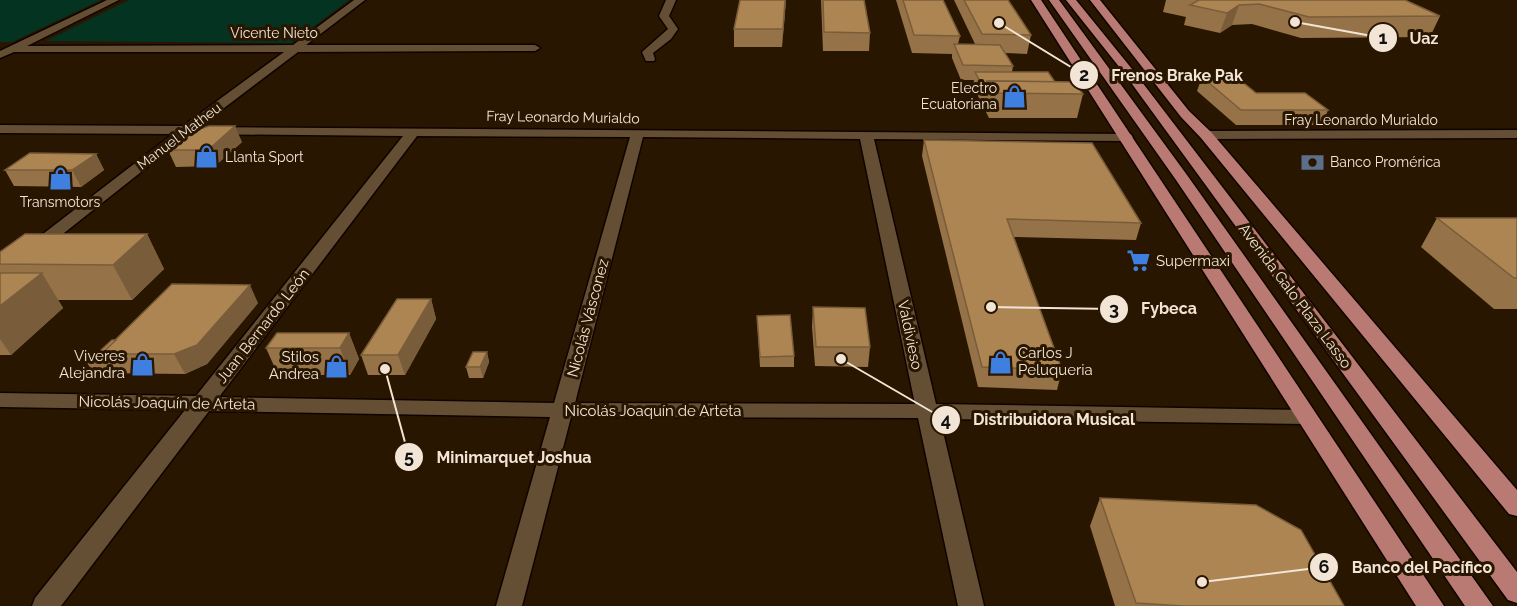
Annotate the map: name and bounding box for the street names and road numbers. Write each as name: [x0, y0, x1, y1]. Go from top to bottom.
street label: Vicente Nieto: [230, 25, 318, 41]
street label: Manuel Matheu: [134, 99, 224, 173]
street label: Fray Leonardo Murialdo: [486, 108, 640, 126]
street label: Fray Leonardo Murialdo: [1284, 112, 1438, 128]
street label: Avenida Galo Plaza Lasso: [1235, 220, 1355, 372]
street label: Nicolás Vásconez: [564, 257, 612, 379]
street label: Juan Bernardo León: [213, 265, 313, 387]
street label: Valdivieso: [894, 299, 926, 371]
street label: Nicolás Joaquín de Arteta: [78, 392, 256, 414]
street label: Nicolás Joaquín de Arteta: [565, 402, 741, 420]

